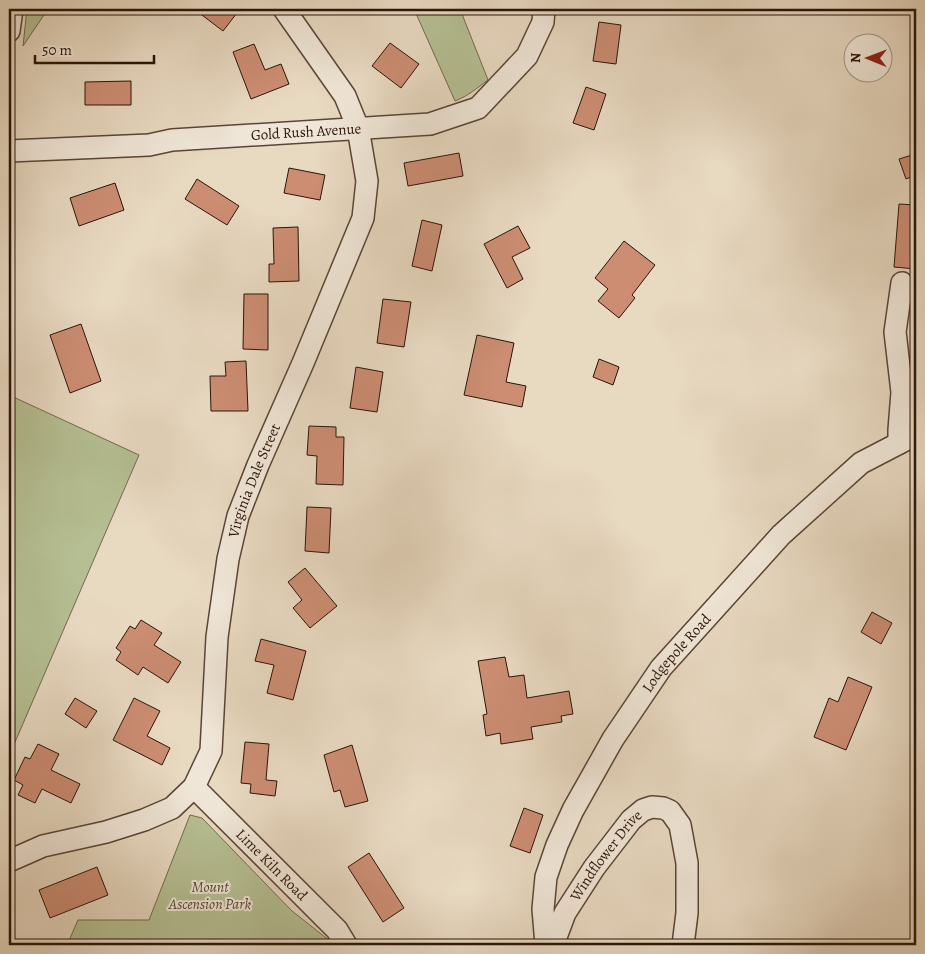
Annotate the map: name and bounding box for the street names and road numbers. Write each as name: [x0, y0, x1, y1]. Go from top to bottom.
street label: Gold Rush Avenue: [250, 118, 362, 145]
street label: Virginia Dale Street: [223, 420, 285, 540]
street label: Lodgepole Road: [637, 609, 716, 696]
street label: Windflower Drive: [565, 805, 646, 906]
street label: Lime Kiln Road: [232, 825, 313, 906]

